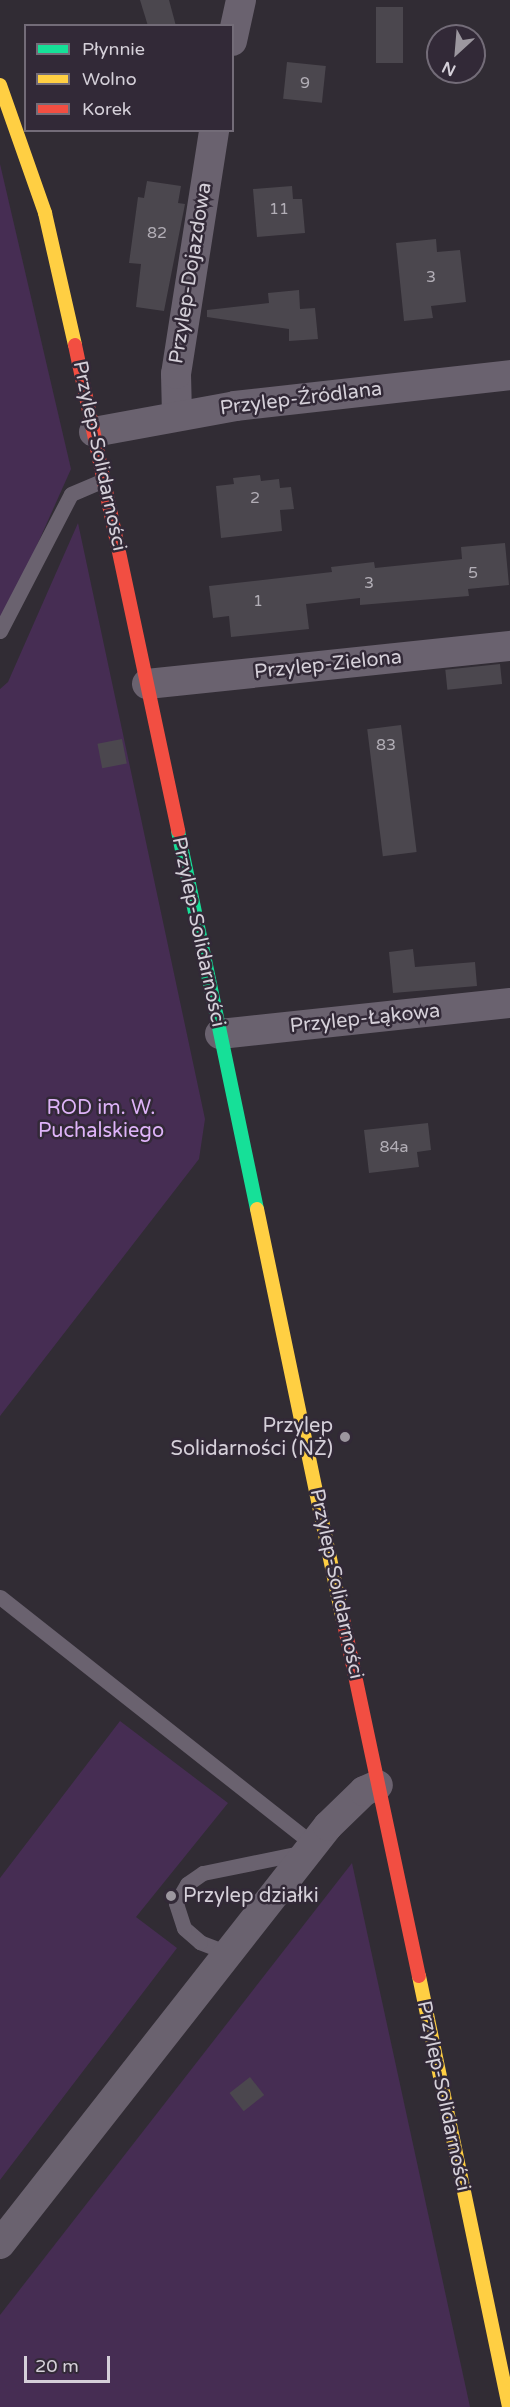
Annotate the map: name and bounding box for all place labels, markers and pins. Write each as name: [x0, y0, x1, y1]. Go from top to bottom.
place label: Przylep Solidarności (NŻ): [171, 1414, 333, 1461]
marker: Przylep Solidarności (NŻ): [338, 1430, 352, 1444]
place label: Przylep działki: [183, 1884, 319, 1908]
marker: Przylep działki: [164, 1889, 178, 1903]

